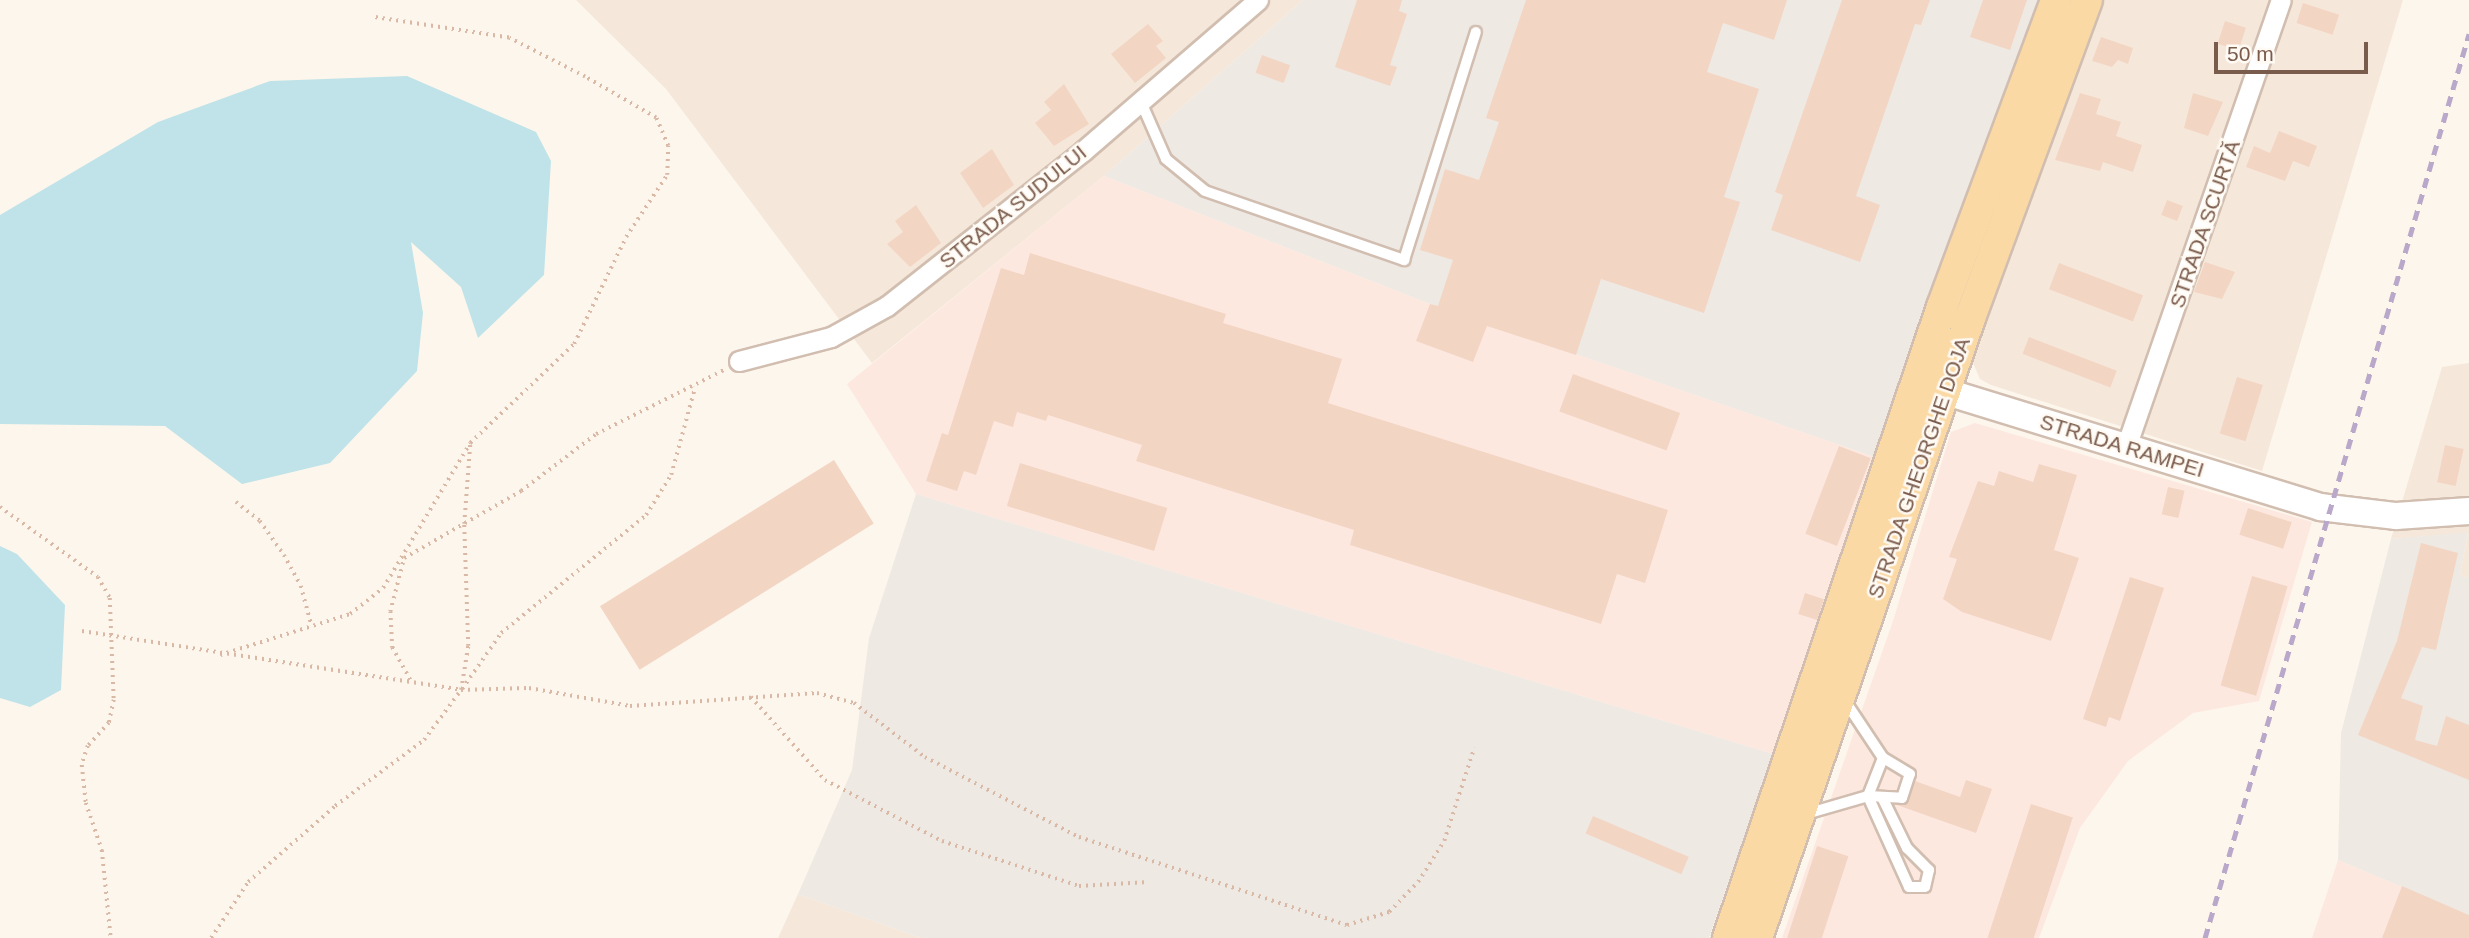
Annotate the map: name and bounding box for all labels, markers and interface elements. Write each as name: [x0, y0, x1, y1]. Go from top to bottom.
scale bar: [2217, 28, 2371, 72]
text: 50 m: [2227, 42, 2274, 65]
street label: STRADA SCURTĂ: [2164, 136, 2246, 312]
street label: STRADA SUDULUI: [934, 140, 1092, 274]
street label: STRADA GHEORGHE DOJA: [1862, 334, 1976, 602]
street label: STRADA RAMPEI: [2036, 409, 2208, 483]

